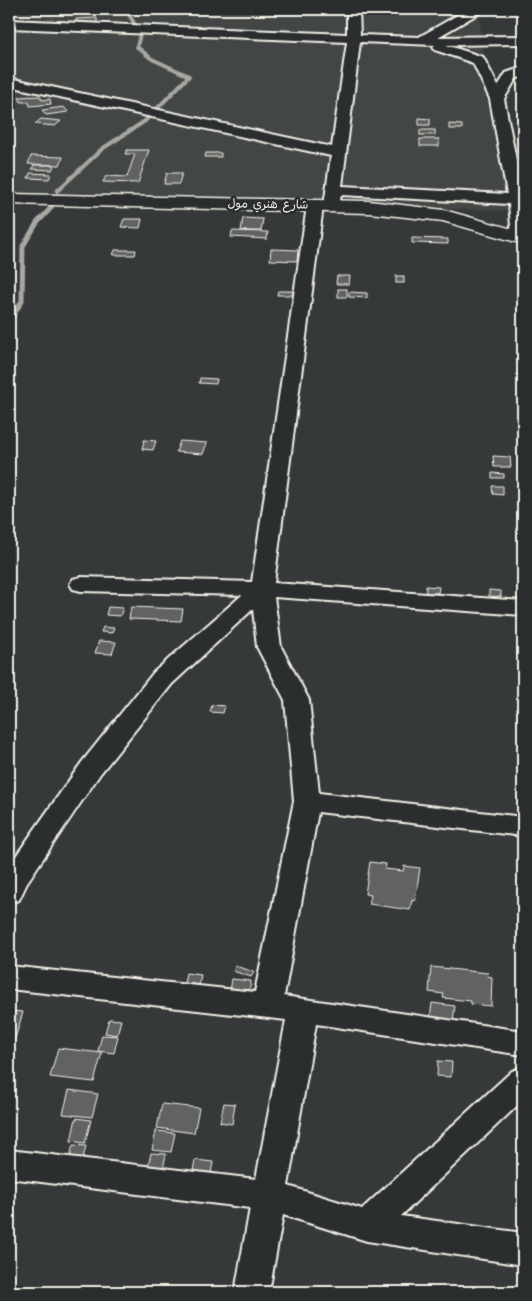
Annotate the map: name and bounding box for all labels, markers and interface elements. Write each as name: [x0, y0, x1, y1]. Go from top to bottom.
street label: شارع هنري مول: [227, 194, 309, 215]

